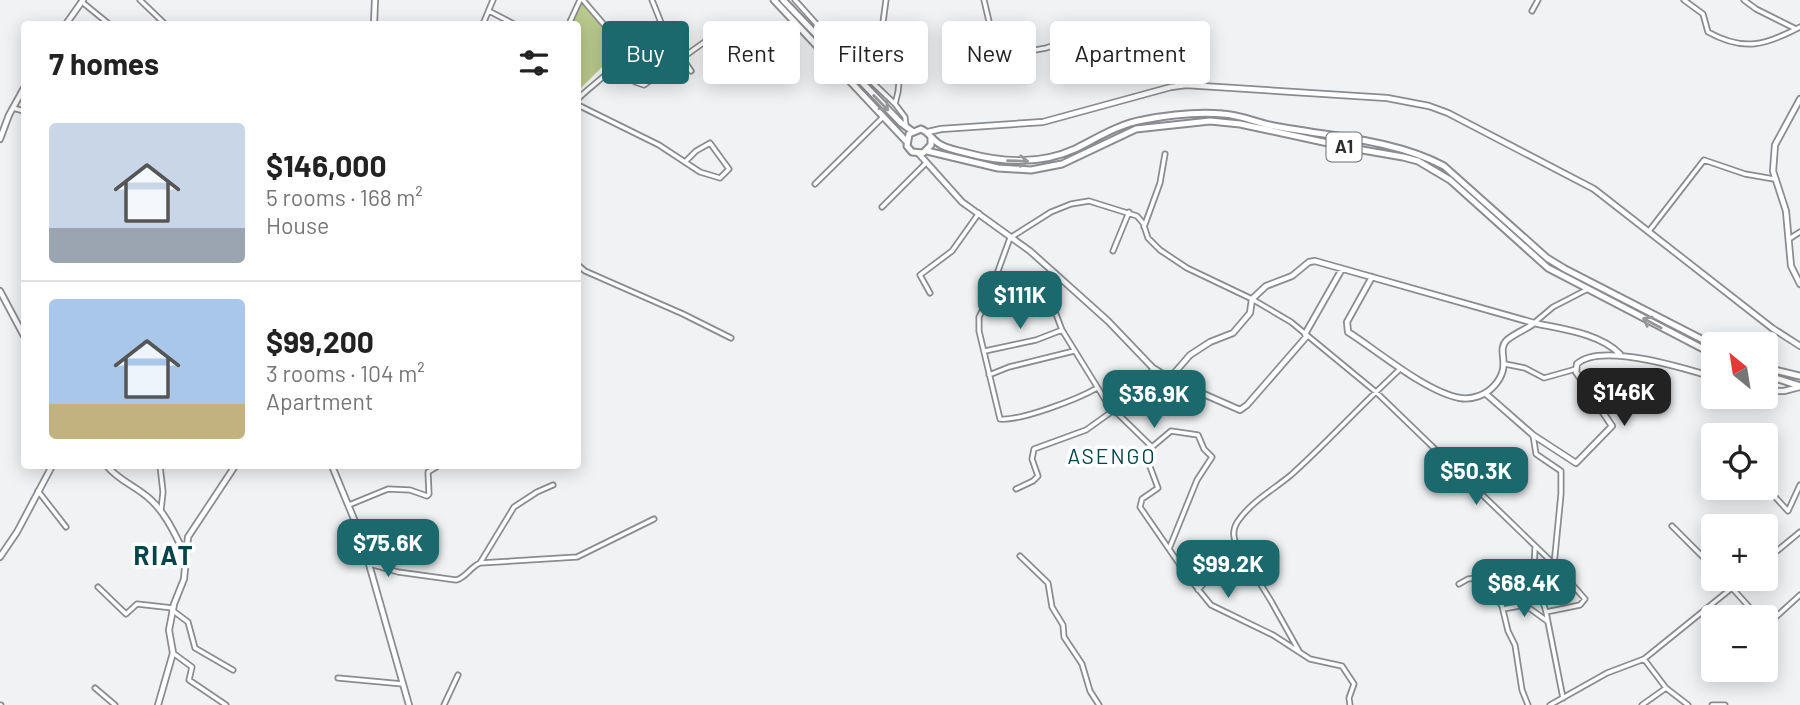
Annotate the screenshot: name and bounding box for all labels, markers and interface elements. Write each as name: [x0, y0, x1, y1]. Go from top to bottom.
chip: Buy: [602, 21, 689, 84]
chip: Rent: [703, 21, 800, 84]
chip: Filters: [814, 21, 928, 84]
chip: New: [942, 21, 1036, 84]
chip: Apartment: [1050, 21, 1210, 84]
icon: filters: [515, 44, 553, 82]
text: 7 homes: [49, 45, 159, 81]
one-way arrow: [872, 94, 889, 111]
road number: A1: [1326, 132, 1362, 162]
text: $146,000: [266, 147, 387, 183]
icon: home: [105, 151, 189, 235]
one-way arrow: [1007, 154, 1030, 167]
text: 5 rooms · 168 m²: [266, 183, 423, 211]
text: House: [266, 211, 329, 239]
pin: $111K: [971, 272, 1069, 331]
text: $111K: [994, 280, 1046, 308]
one-way arrow: [1643, 316, 1663, 330]
text: $99,200: [266, 323, 374, 359]
icon: home: [105, 327, 189, 411]
north arrow: [1701, 332, 1778, 410]
map controls: [1701, 332, 1778, 682]
text: 3 rooms · 104 m²: [266, 359, 425, 387]
pin: $146K: [1575, 368, 1673, 428]
pin: $36.9K: [1097, 370, 1211, 430]
text: $146K: [1593, 377, 1655, 405]
text: $36.9K: [1119, 379, 1189, 407]
text: Apartment: [266, 387, 373, 415]
button: locate: [1701, 423, 1778, 500]
district label: ASENGO: [1067, 443, 1157, 468]
pin: $50.3K: [1419, 448, 1533, 507]
text: $50.3K: [1440, 456, 1512, 484]
button: +: [1701, 514, 1778, 591]
pin: $75.6K: [331, 520, 445, 579]
text: $75.6K: [353, 528, 423, 556]
district label: RIAT: [133, 539, 195, 570]
pin: $99.2K: [1171, 540, 1285, 600]
text: $99.2K: [1192, 549, 1264, 577]
pin: $68.4K: [1467, 560, 1581, 619]
text: $68.4K: [1488, 568, 1560, 596]
button: −: [1701, 605, 1778, 682]

